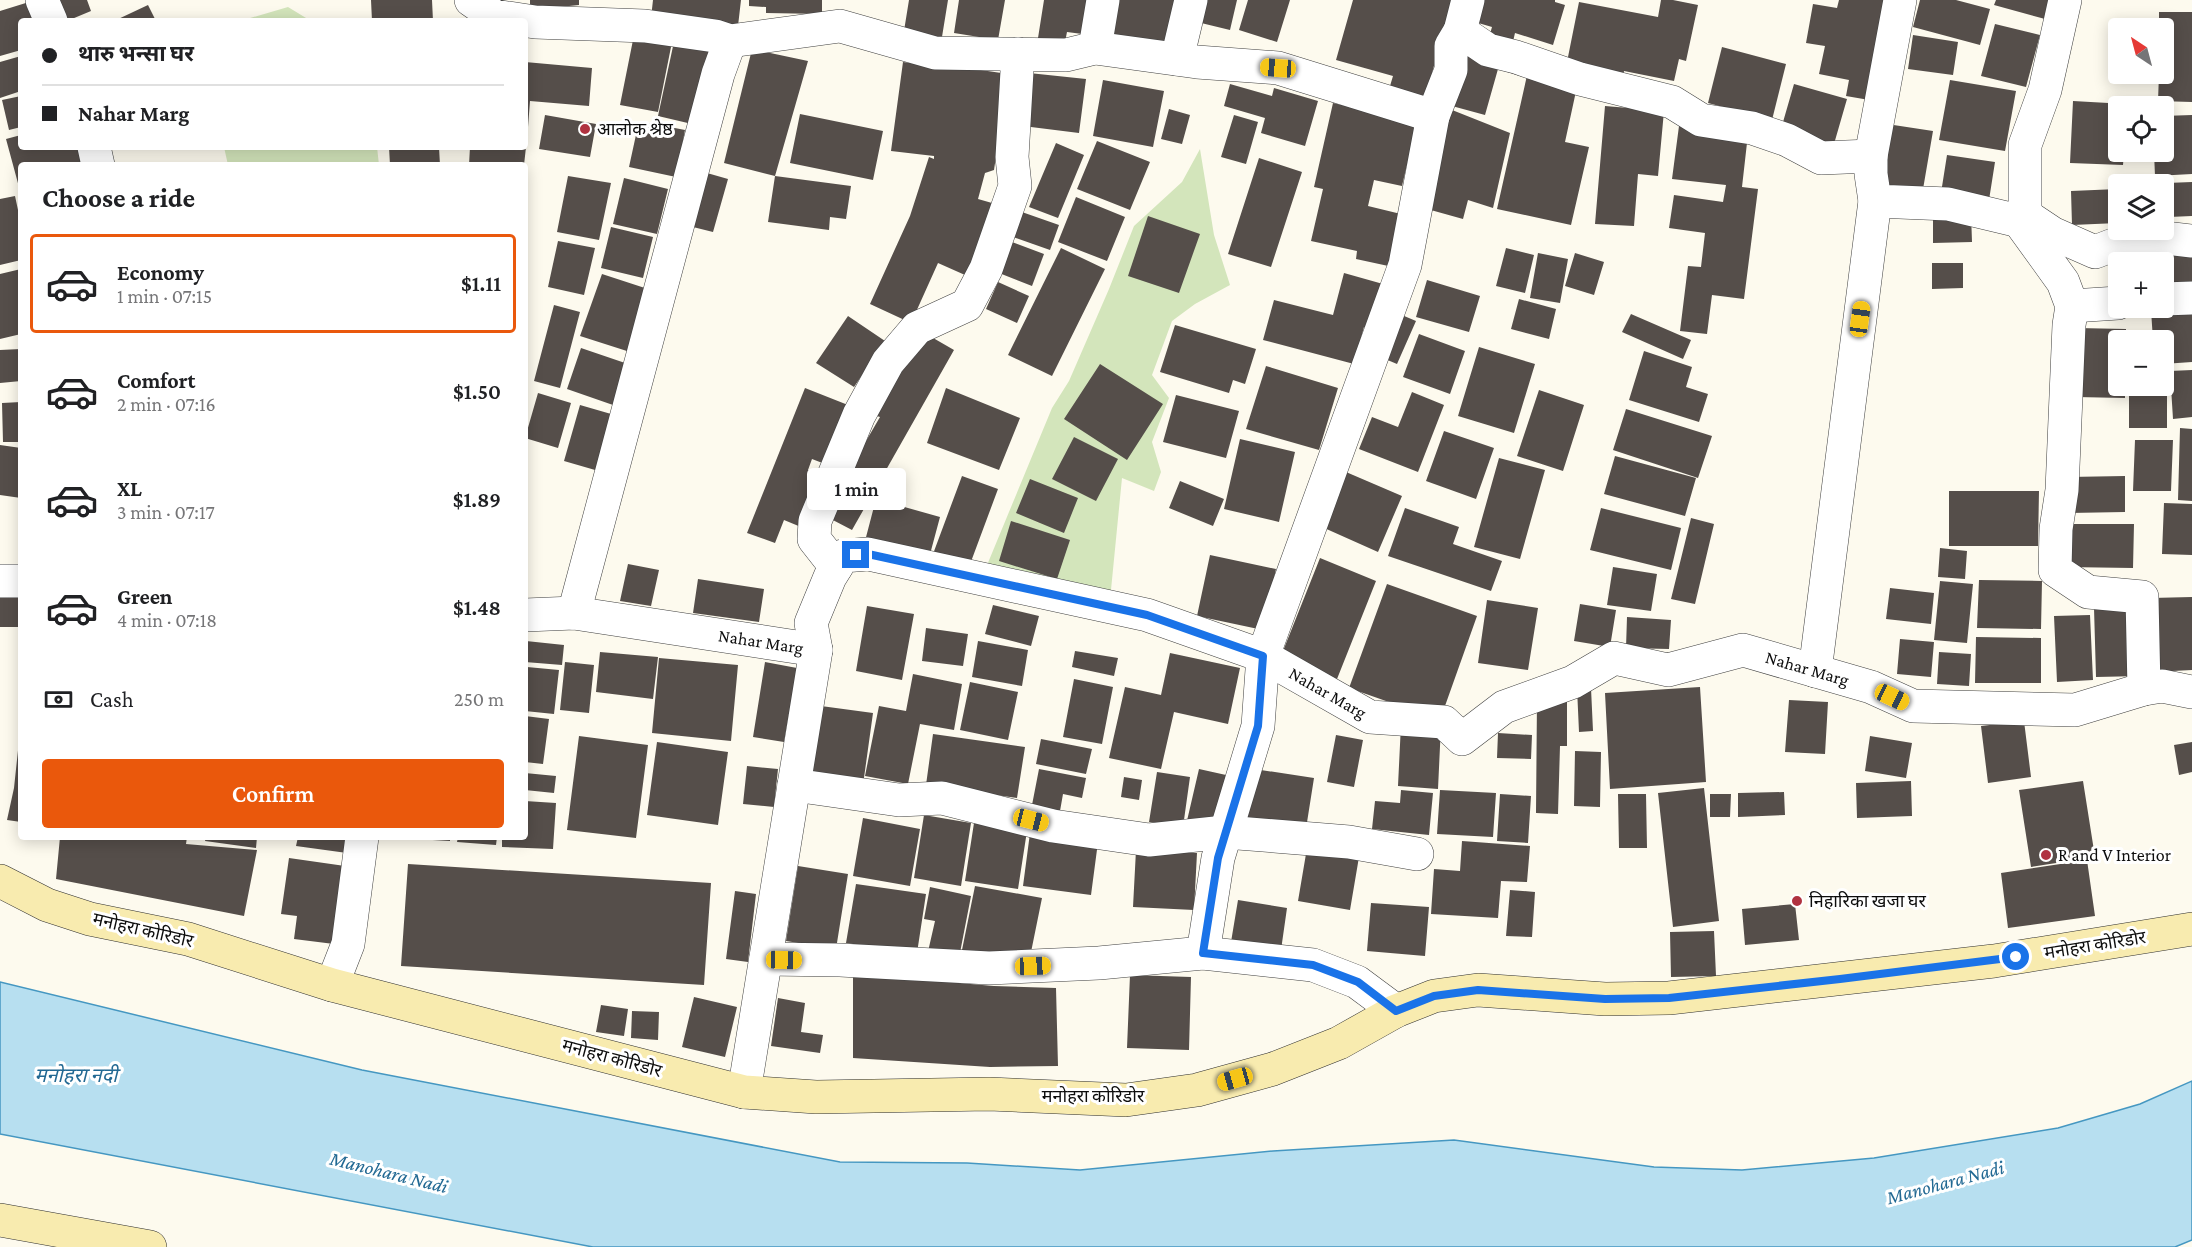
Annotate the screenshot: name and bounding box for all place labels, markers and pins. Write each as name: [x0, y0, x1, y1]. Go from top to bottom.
place label: आलोक श्रेष्ठ: [597, 118, 673, 139]
marker: आलोक श्रेष्ठ: [578, 122, 592, 136]
place label: R and V Interior: [2058, 845, 2172, 865]
marker: R and V Interior: [2039, 848, 2053, 862]
place label: निहारिका खजा घर: [1809, 891, 1927, 911]
marker: निहारिका खजा घर: [1790, 894, 1804, 908]

